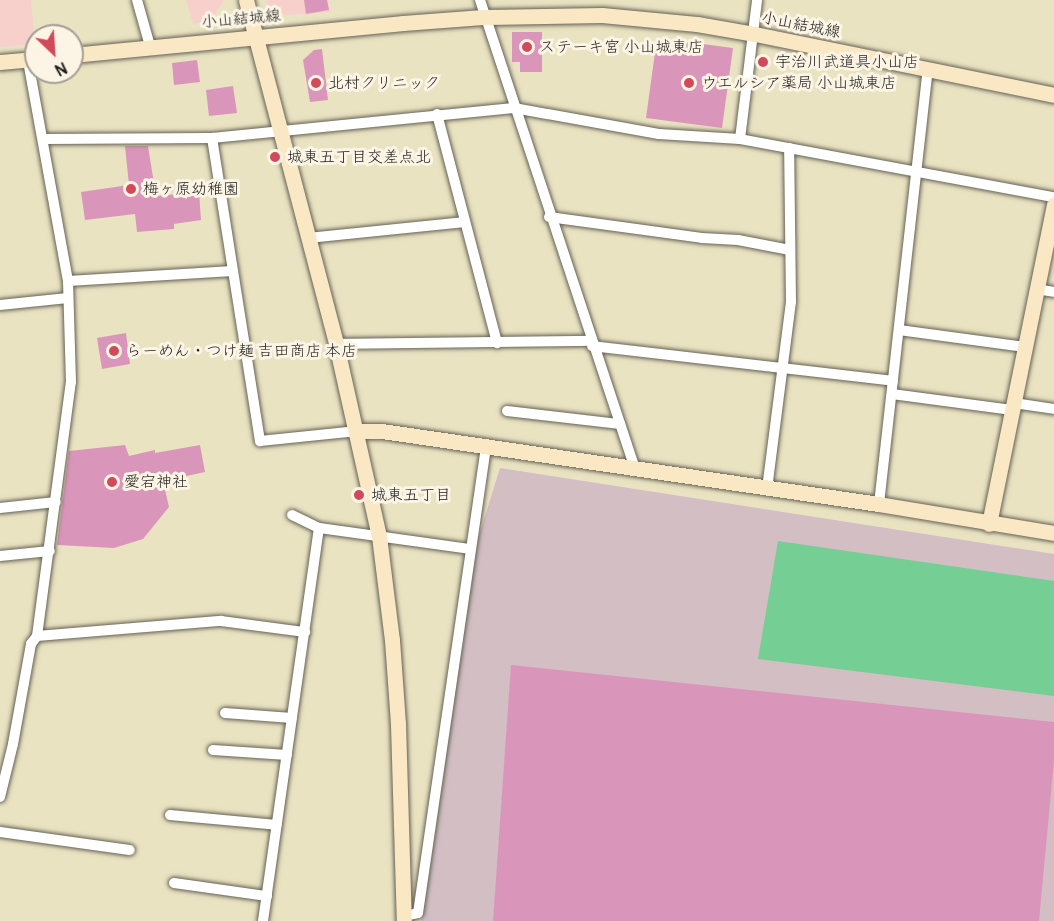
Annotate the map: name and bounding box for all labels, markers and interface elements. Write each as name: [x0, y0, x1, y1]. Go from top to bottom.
street label: 小山結城線: [200, 6, 282, 32]
street label: 小山結城線: [760, 8, 842, 42]
north arrow: [24, 24, 84, 84]
place label: ステーキ宮 小山城東店: [539, 37, 702, 57]
marker: ステーキ宮 小山城東店: [520, 40, 534, 54]
place label: 宇治川武道具小山店: [775, 52, 919, 72]
marker: 宇治川武道具小山店: [756, 55, 770, 69]
text: N: [52, 57, 70, 80]
place label: 北村クリニック: [328, 73, 440, 93]
place label: ウエルシア薬局 小山城東店: [701, 73, 896, 93]
marker: 北村クリニック: [309, 76, 323, 90]
marker: ウエルシア薬局 小山城東店: [682, 76, 696, 90]
place label: 城東五丁目交差点北: [287, 147, 431, 167]
marker: 城東五丁目交差点北: [268, 150, 282, 164]
place label: 梅ヶ原幼稚園: [143, 179, 239, 199]
marker: 梅ヶ原幼稚園: [124, 182, 138, 196]
place label: らーめん・つけ麺 吉田商店 本店: [126, 341, 357, 361]
marker: らーめん・つけ麺 吉田商店 本店: [107, 344, 121, 358]
place label: 愛宕神社: [124, 472, 188, 492]
marker: 愛宕神社: [105, 475, 119, 489]
place label: 城東五丁目: [371, 485, 451, 505]
marker: 城東五丁目: [352, 488, 366, 502]

